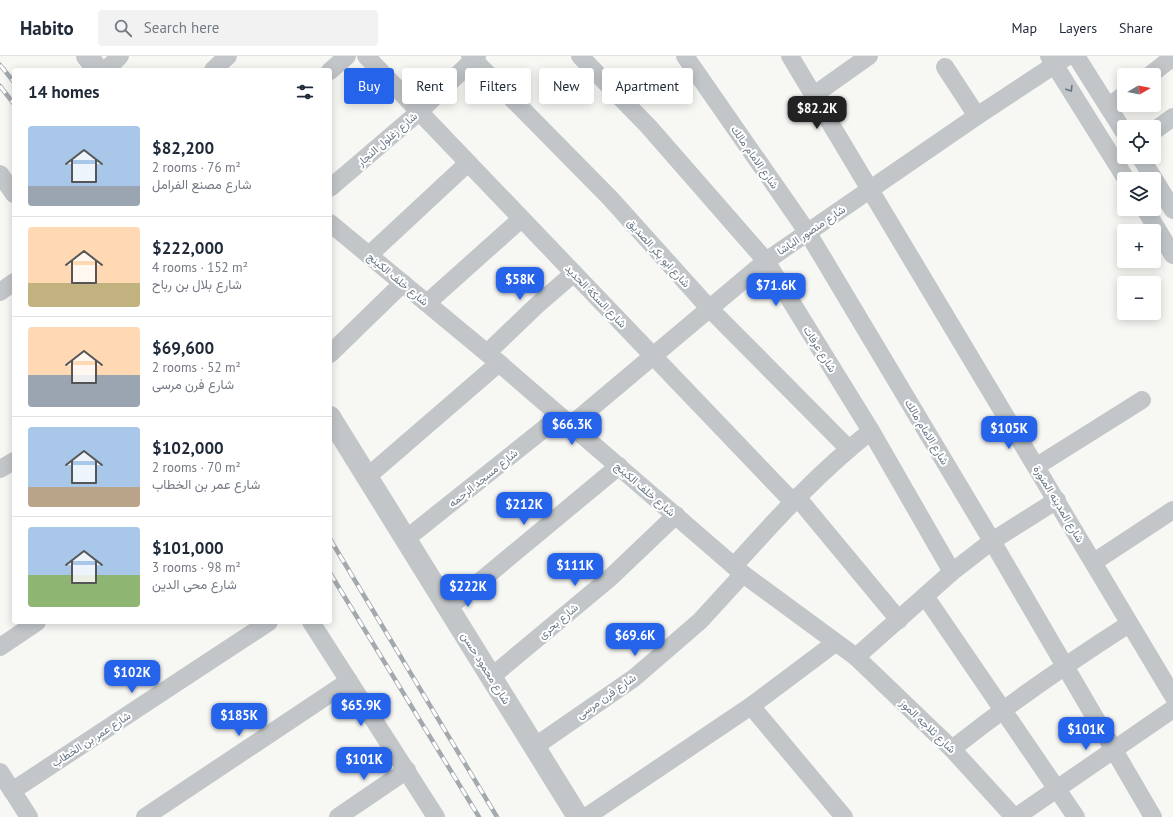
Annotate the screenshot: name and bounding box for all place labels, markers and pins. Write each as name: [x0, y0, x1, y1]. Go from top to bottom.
pin: $82.2K: [784, 96, 850, 130]
pin: $58K: [496, 267, 544, 301]
pin: $71.6K: [743, 273, 809, 307]
pin: $66.3K: [539, 412, 605, 446]
pin: $105K: [981, 416, 1037, 450]
pin: $212K: [496, 492, 552, 526]
pin: $111K: [547, 553, 603, 587]
pin: $222K: [440, 574, 496, 608]
pin: $69.6K: [602, 623, 668, 657]
pin: $102K: [104, 660, 160, 694]
pin: $65.9K: [328, 693, 394, 727]
pin: $185K: [211, 703, 267, 737]
pin: $101K: [1058, 717, 1114, 751]
pin: $101K: [336, 747, 392, 781]

